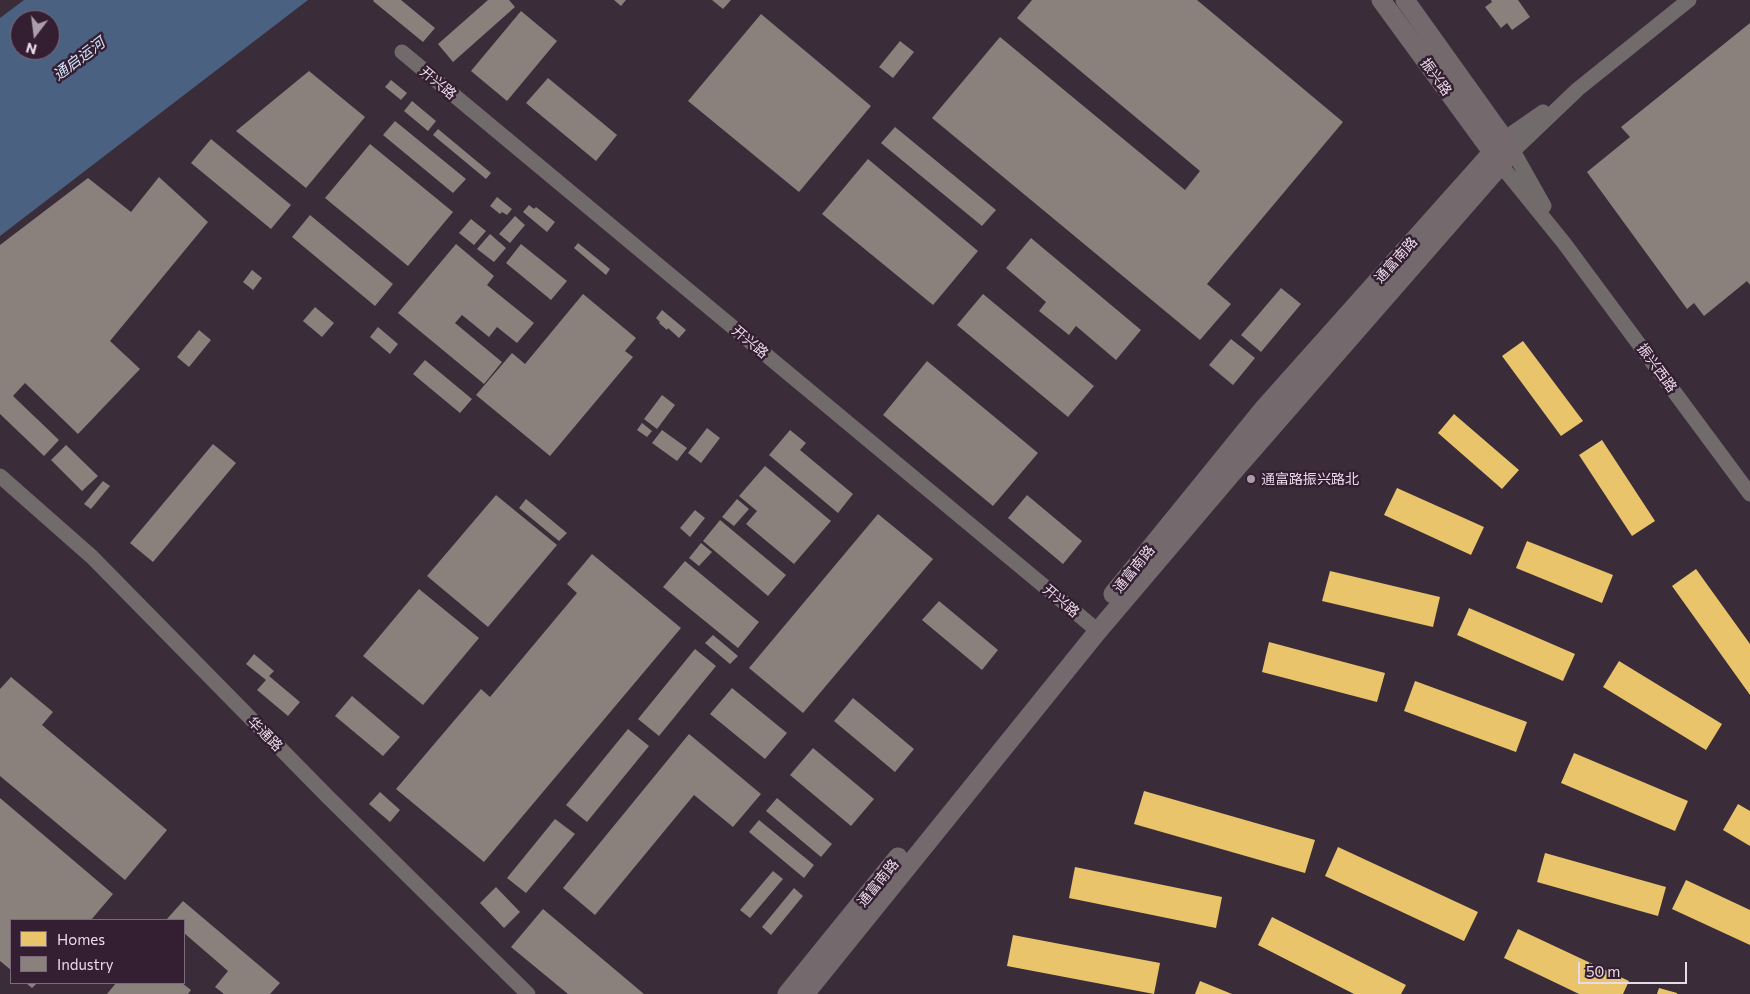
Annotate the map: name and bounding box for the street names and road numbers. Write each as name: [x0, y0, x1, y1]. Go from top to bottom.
street label: 振兴路: [1417, 55, 1455, 99]
street label: 开兴路: [417, 63, 459, 103]
street label: 通富南路: [1371, 234, 1421, 286]
street label: 开兴路: [729, 322, 771, 362]
street label: 振兴西路: [1634, 340, 1680, 396]
street label: 通富南路: [1110, 542, 1158, 596]
street label: 开兴路: [1040, 581, 1082, 621]
street label: 华通路: [244, 713, 286, 755]
street label: 通富南路: [854, 856, 902, 910]

